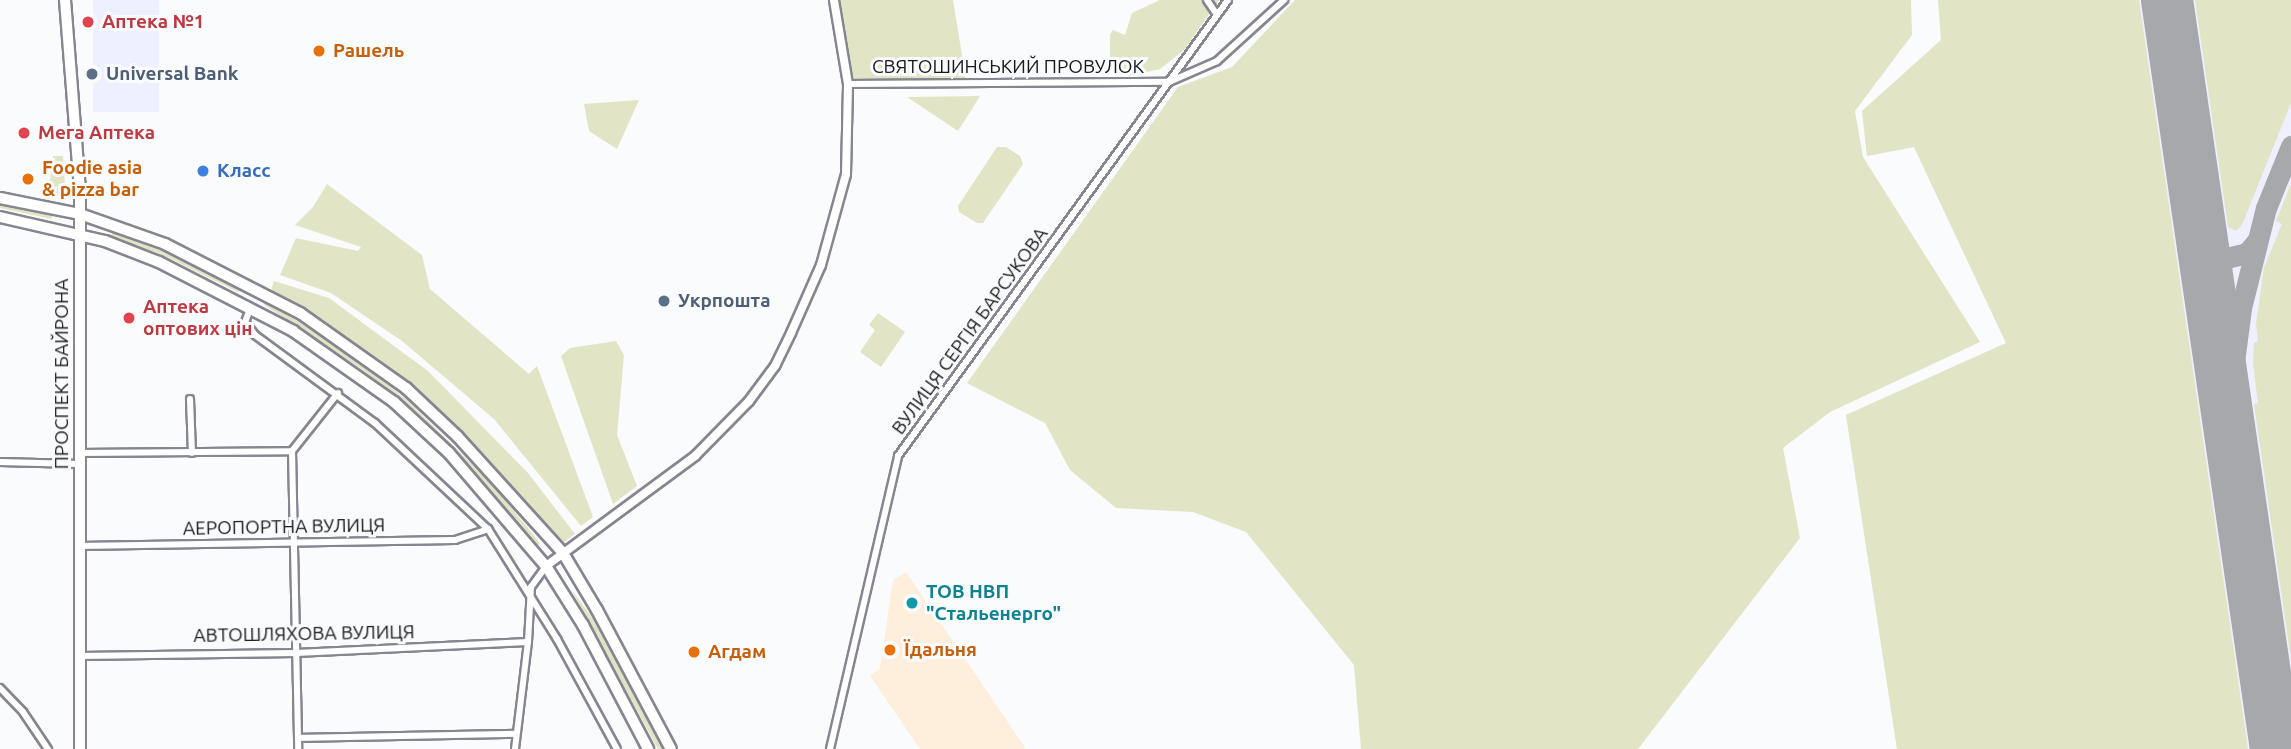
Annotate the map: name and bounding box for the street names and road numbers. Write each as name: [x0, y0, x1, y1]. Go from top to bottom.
street label: СВЯТОШИНСЬКИЙ ПРОВУЛОК: [872, 56, 1144, 78]
street label: ВУЛИЦЯ СЕРГІЯ БАРСУКОВА: [887, 223, 1053, 439]
street label: ПРОСПЕКТ БАЙРОНА: [51, 279, 73, 469]
street label: АЕРОПОРТНА ВУЛИЦЯ: [183, 514, 385, 540]
street label: АВТОШЛЯХОВА ВУЛИЦЯ: [193, 621, 415, 647]

